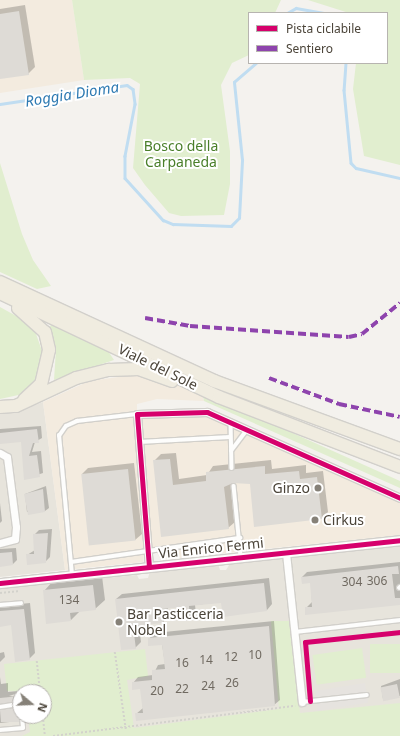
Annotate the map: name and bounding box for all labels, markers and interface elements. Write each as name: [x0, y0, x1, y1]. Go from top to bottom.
legend: [248, 12, 388, 64]
text: Pista ciclabile: [286, 20, 361, 37]
text: Sentiero: [286, 40, 333, 57]
water label: Roggia Dioma: [24, 78, 120, 110]
park label: Bosco della Carpaneda: [144, 138, 218, 170]
street label: Viale del Sole: [115, 341, 201, 393]
place label: Ginzo: [272, 480, 310, 496]
marker: Ginzo: [313, 483, 323, 493]
place label: Cirkus: [323, 512, 364, 528]
marker: Cirkus: [310, 515, 320, 525]
street label: Via Enrico Fermi: [158, 534, 264, 562]
house number: 306: [367, 574, 387, 588]
house number: 304: [342, 575, 362, 589]
house number: 134: [59, 593, 79, 607]
place label: Bar Pasticceria Nobel: [127, 606, 224, 638]
marker: Bar Pasticceria Nobel: [114, 617, 124, 627]
house number: 10: [248, 648, 262, 662]
house number: 12: [224, 650, 238, 664]
house number: 14: [199, 653, 213, 667]
house number: 16: [175, 656, 189, 670]
house number: 26: [225, 676, 239, 690]
house number: 24: [201, 679, 215, 693]
house number: 22: [175, 682, 189, 696]
north arrow: [12, 684, 52, 724]
house number: 20: [150, 684, 164, 698]
text: N: [34, 701, 51, 714]

